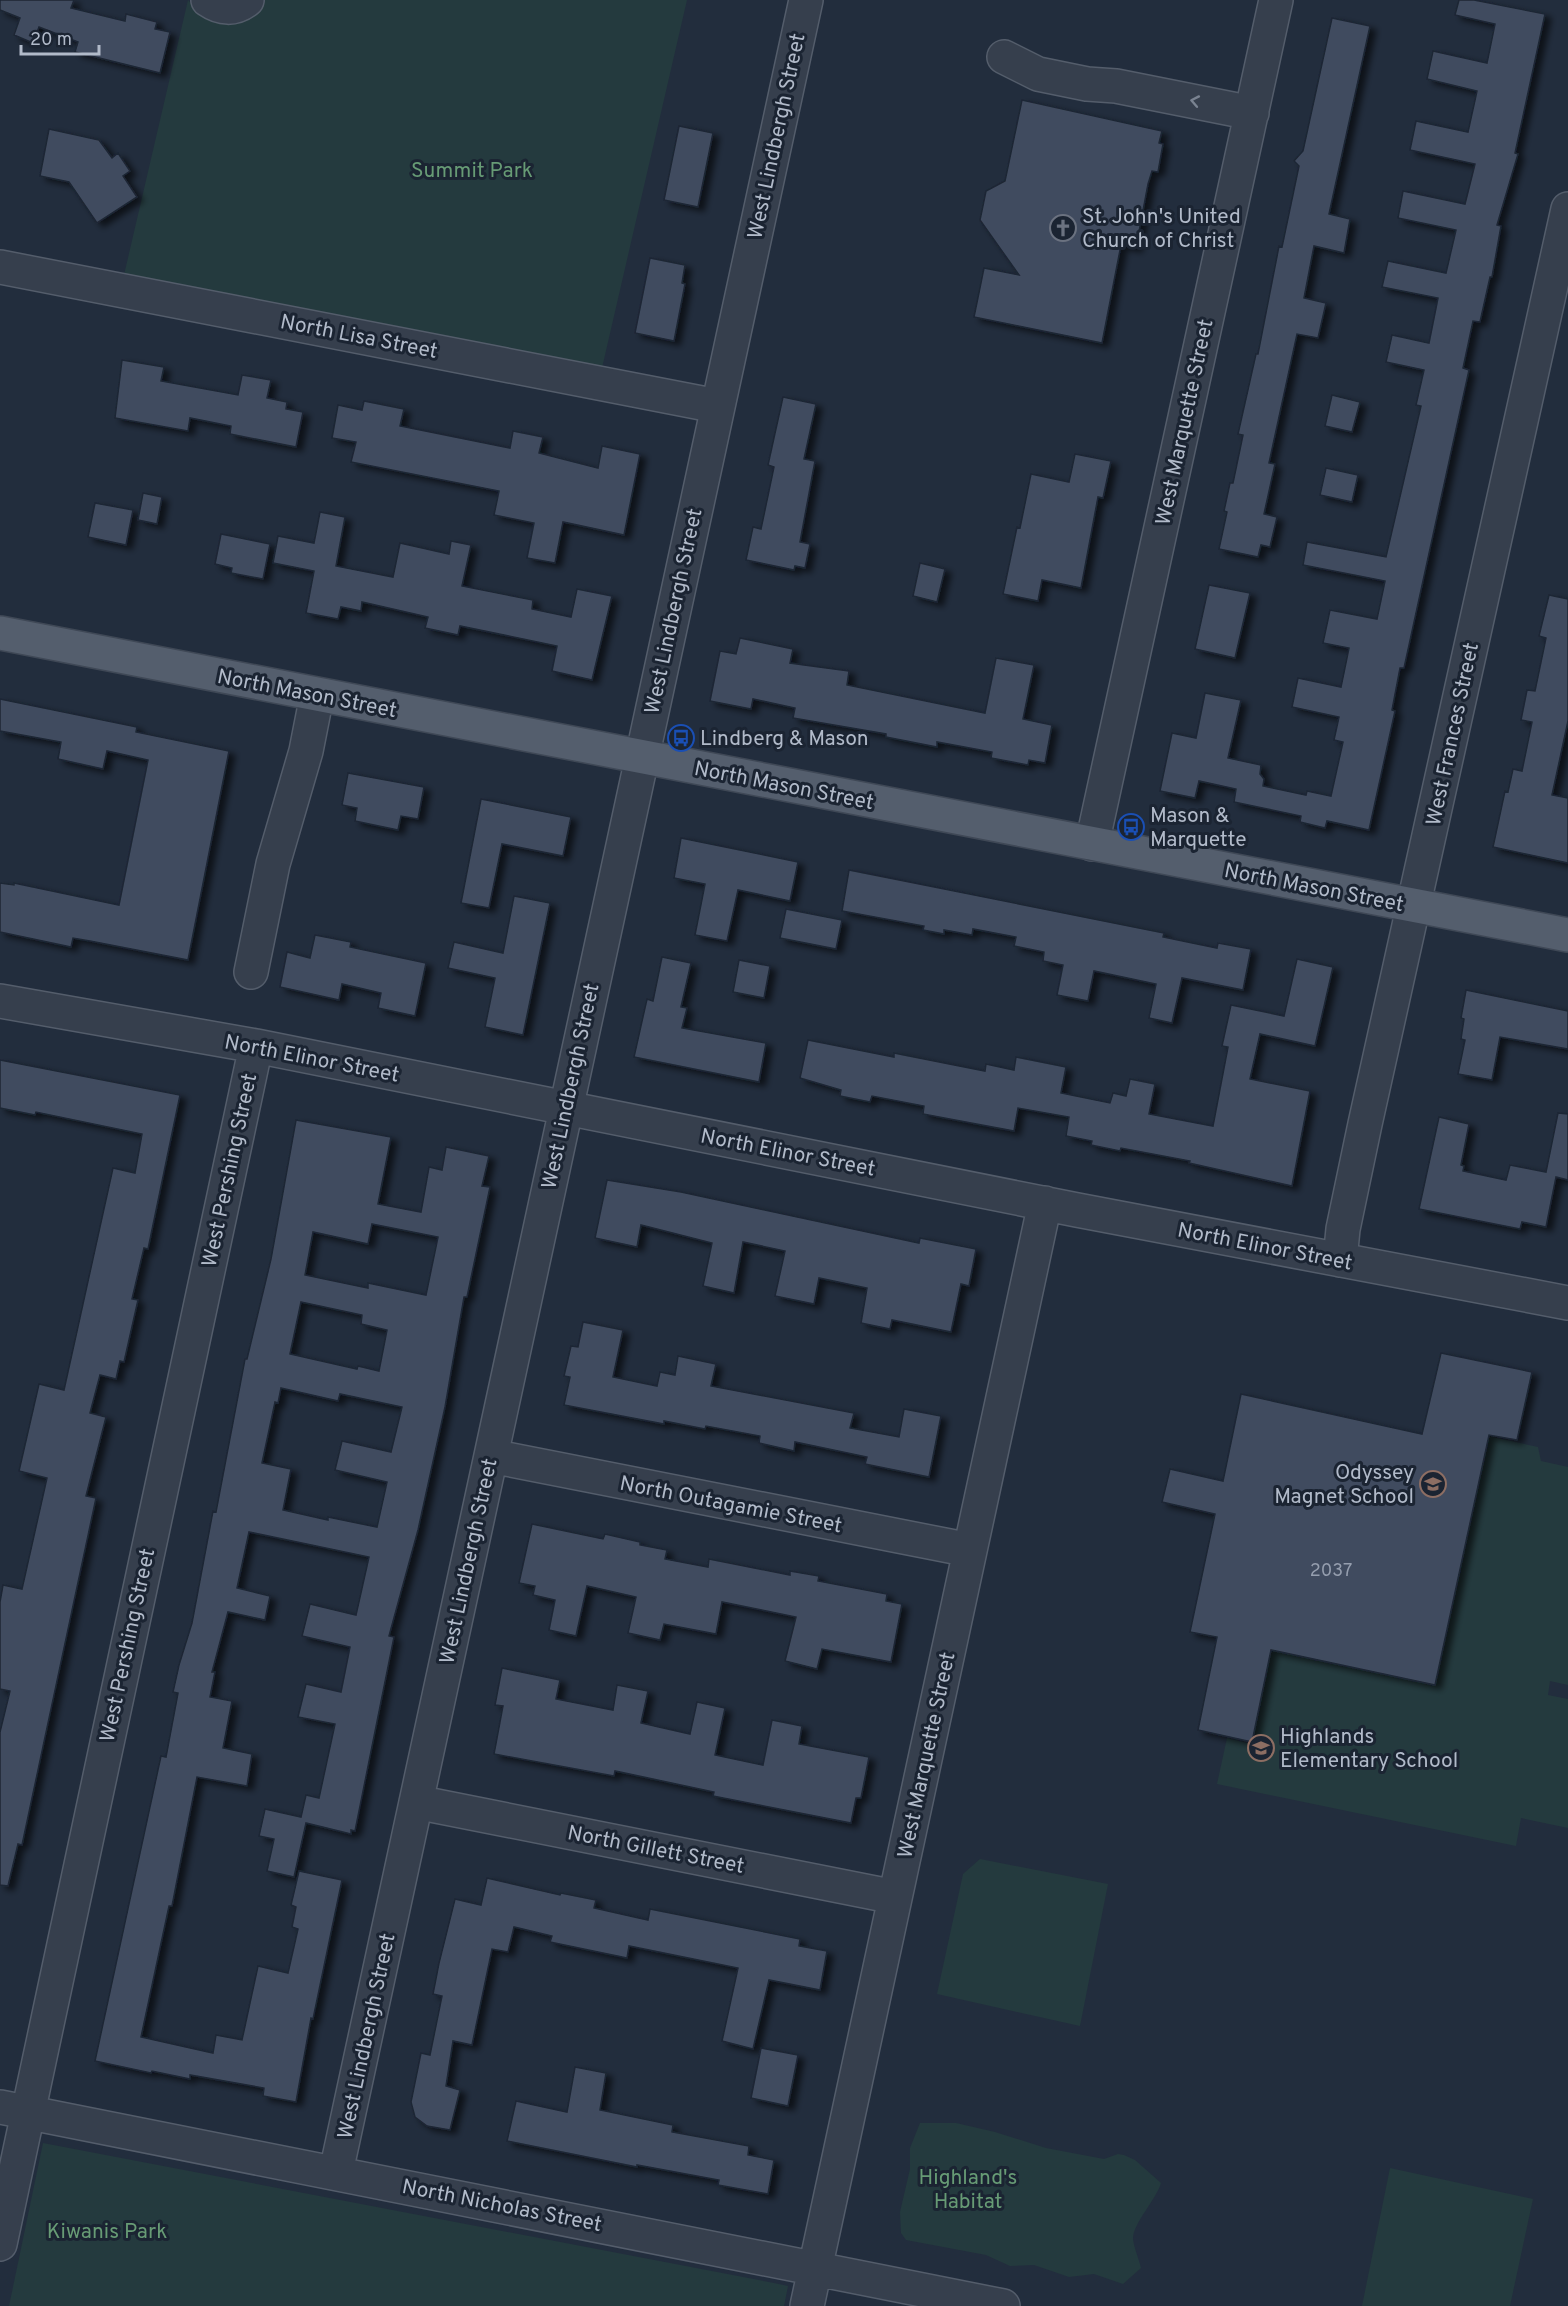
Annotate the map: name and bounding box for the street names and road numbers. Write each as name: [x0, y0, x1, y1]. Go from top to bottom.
street label: West Lindbergh Street: [742, 31, 812, 242]
street label: North Lisa Street: [278, 309, 440, 366]
street label: West Marquette Street: [1150, 317, 1221, 528]
street label: West Lindbergh Street: [639, 506, 709, 717]
street label: West Frances Street: [1421, 640, 1486, 828]
street label: North Mason Street: [215, 664, 399, 725]
street label: North Mason Street: [692, 756, 876, 817]
street label: North Mason Street: [1222, 858, 1406, 919]
street label: West Lindbergh Street: [536, 981, 606, 1192]
street label: North Elinor Street: [222, 1029, 401, 1090]
street label: West Pershing Street: [197, 1071, 264, 1270]
street label: North Elinor Street: [698, 1123, 877, 1184]
street label: North Elinor Street: [1175, 1217, 1354, 1278]
street label: West Lindbergh Street: [434, 1456, 504, 1667]
street label: North Outagamie Street: [617, 1471, 844, 1540]
street label: West Pershing Street: [95, 1546, 162, 1745]
street label: West Marquette Street: [892, 1650, 963, 1861]
street label: North Gillett Street: [565, 1820, 746, 1881]
street label: West Lindbergh Street: [332, 1931, 402, 2142]
street label: North Nicholas Street: [400, 2174, 604, 2239]

